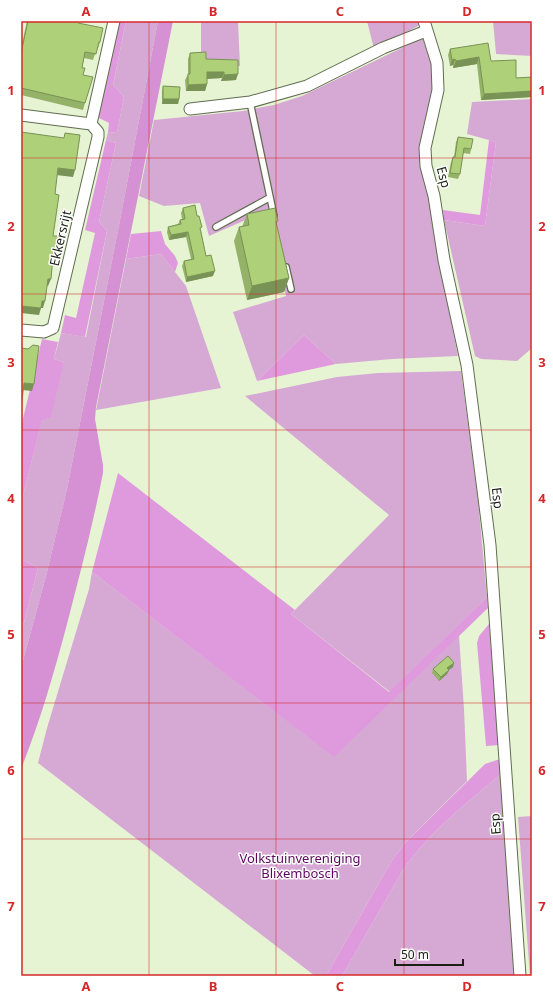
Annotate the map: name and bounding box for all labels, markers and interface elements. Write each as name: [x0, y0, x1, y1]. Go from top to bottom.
text: A: [82, 2, 91, 20]
text: B: [209, 2, 217, 20]
text: C: [336, 2, 344, 20]
text: D: [462, 2, 472, 20]
text: 1: [7, 81, 15, 99]
text: 1: [538, 81, 546, 99]
street label: Esp: [433, 164, 455, 190]
street label: Ekkersrijt: [45, 208, 75, 268]
text: 2: [7, 217, 15, 235]
text: 2: [538, 217, 546, 235]
text: 3: [7, 353, 15, 371]
text: 3: [538, 353, 546, 371]
street label: Esp: [488, 486, 508, 510]
text: 4: [7, 489, 15, 507]
text: 4: [538, 489, 546, 507]
text: 5: [7, 625, 15, 643]
text: 5: [538, 625, 546, 643]
text: 6: [7, 761, 15, 779]
text: 6: [538, 761, 546, 779]
street label: Esp: [485, 813, 505, 835]
park label: Volkstuinvereniging Blixembosch: [239, 849, 361, 882]
text: 7: [7, 897, 15, 915]
text: 7: [538, 897, 546, 915]
scale bar: [395, 941, 463, 967]
text: 50 m: [401, 946, 429, 963]
text: A: [82, 977, 91, 995]
text: B: [209, 977, 217, 995]
text: C: [336, 977, 344, 995]
text: D: [462, 977, 472, 995]

